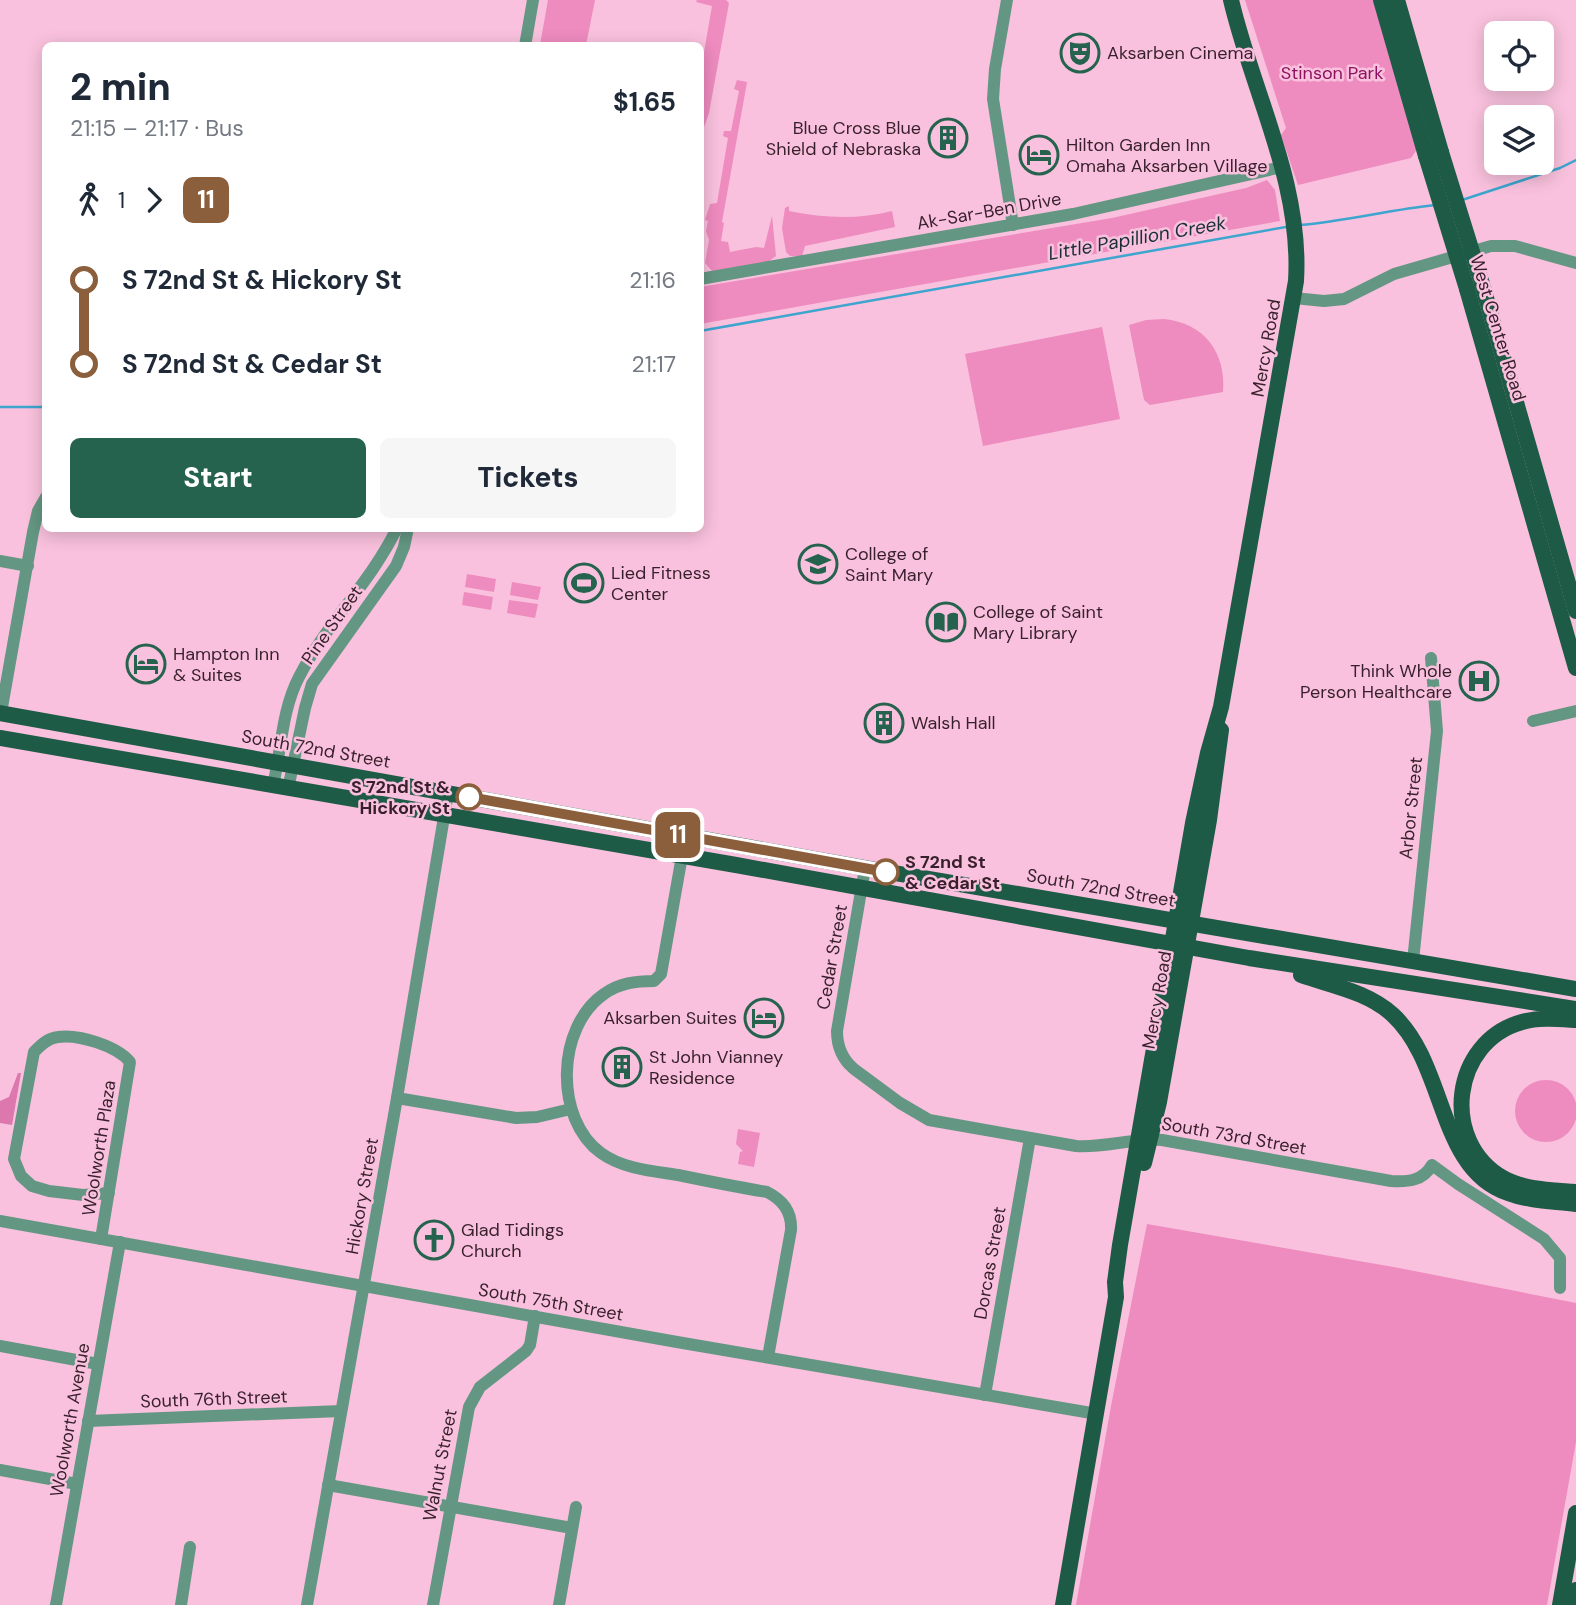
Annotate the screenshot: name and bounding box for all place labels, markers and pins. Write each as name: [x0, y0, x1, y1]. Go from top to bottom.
theatre icon: Aksarben Cinema: [1059, 32, 1101, 74]
place label: Aksarben Cinema: [1107, 41, 1253, 65]
place label: Blue Cross Blue Shield of Nebraska: [766, 116, 921, 161]
building icon: Blue Cross Blue Shield of Nebraska: [927, 117, 969, 159]
place label: Hilton Garden Inn Omaha Aksarben Village: [1066, 133, 1267, 178]
hotel icon: Hilton Garden Inn Omaha Aksarben Village: [1018, 134, 1060, 176]
place label: College of Saint Mary: [845, 542, 933, 587]
school or university icon: College of Saint Mary: [797, 543, 839, 585]
place label: Lied Fitness Center: [611, 561, 711, 606]
sports icon: Lied Fitness Center: [563, 562, 605, 604]
place label: College of Saint Mary Library: [973, 600, 1103, 645]
library icon: College of Saint Mary Library: [925, 601, 967, 643]
place label: Hampton Inn & Suites: [173, 642, 279, 687]
hotel icon: Hampton Inn & Suites: [125, 643, 167, 685]
place label: Think Whole Person Healthcare: [1300, 659, 1452, 704]
hospital icon: Think Whole Person Healthcare: [1458, 660, 1500, 702]
building icon: Walsh Hall: [863, 702, 905, 744]
place label: Walsh Hall: [911, 711, 996, 735]
place label: S 72nd St & Hickory St: [351, 775, 450, 820]
marker: S 72nd St & Hickory St: [456, 784, 482, 810]
place label: S 72nd St & Cedar St: [905, 850, 1000, 895]
marker: S 72nd St & Cedar St: [873, 859, 899, 885]
hotel icon: Aksarben Suites: [743, 997, 785, 1039]
place label: Aksarben Suites: [603, 1006, 737, 1030]
place label: St John Vianney Residence: [649, 1045, 783, 1090]
building icon: St John Vianney Residence: [601, 1046, 643, 1088]
place label: Glad Tidings Church: [461, 1218, 564, 1263]
church icon: Glad Tidings Church: [413, 1219, 455, 1261]

